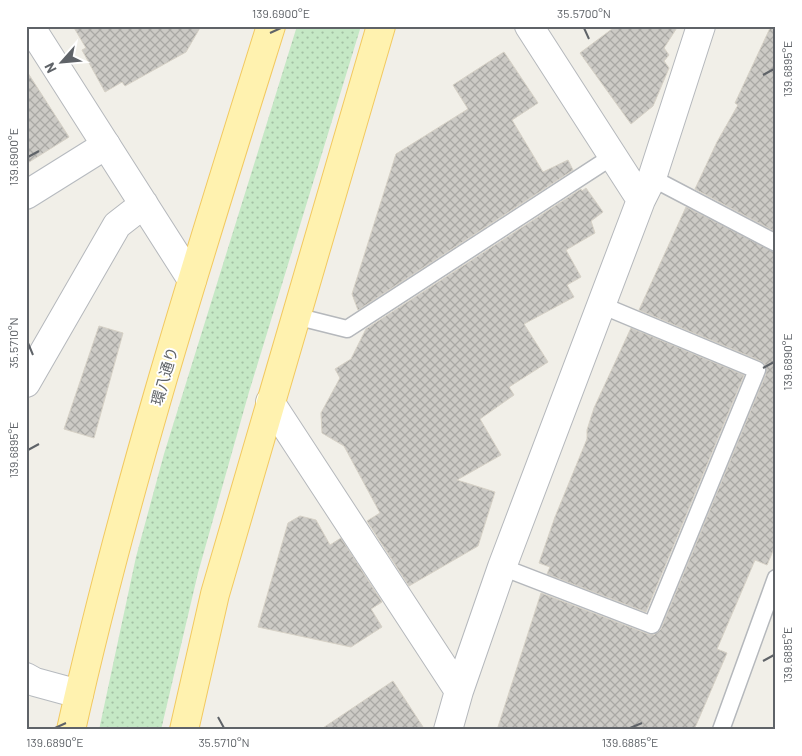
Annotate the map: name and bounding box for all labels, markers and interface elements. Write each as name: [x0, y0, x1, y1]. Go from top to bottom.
text: 139.6900°E: [252, 6, 310, 20]
text: 35.5700°N: [557, 6, 611, 20]
north arrow: [38, 38, 88, 88]
text: 139.6895°E: [780, 41, 794, 97]
text: N: [40, 60, 60, 76]
text: 139.6900°E: [6, 128, 20, 186]
text: 35.5710°N: [6, 317, 20, 369]
text: 139.6890°E: [780, 333, 794, 391]
street label: 環八通り: [147, 345, 181, 407]
text: 139.6895°E: [6, 422, 20, 478]
text: 139.6885°E: [780, 627, 794, 683]
text: 139.6890°E: [26, 735, 84, 749]
text: 35.5710°N: [198, 735, 250, 749]
text: 139.6885°E: [602, 735, 658, 749]

